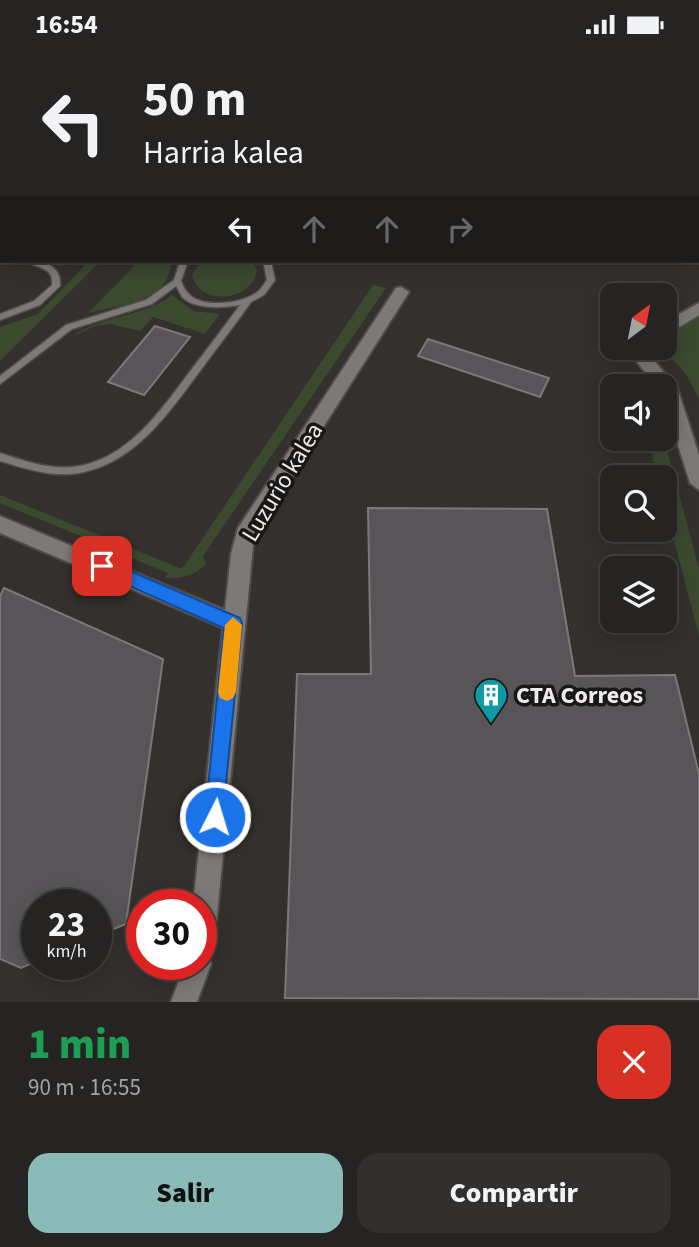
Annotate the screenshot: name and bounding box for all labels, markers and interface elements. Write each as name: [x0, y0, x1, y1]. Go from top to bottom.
text: 16:54: [35, 6, 98, 43]
text: 50 m: [143, 65, 247, 135]
icon: left: [28, 77, 119, 168]
text: Harria kalea: [143, 130, 304, 176]
icon: left: [222, 210, 260, 248]
icon: ahead: [295, 210, 333, 248]
icon: ahead: [368, 210, 406, 248]
icon: right: [441, 210, 479, 248]
north arrow: [600, 283, 677, 361]
map controls: [600, 283, 677, 633]
button: sound: [600, 374, 677, 451]
street label: Luzurio kalea: [233, 416, 332, 548]
button: search: [600, 465, 677, 542]
pin: [72, 536, 132, 596]
icon: arrive: [83, 547, 121, 585]
button: layers: [600, 556, 677, 633]
building icon: CTA Correos: [472, 676, 510, 725]
place label: CTA Correos: [516, 678, 643, 713]
position arrow: [178, 780, 252, 854]
speed limit sign: 30: [126, 889, 217, 980]
text: 23: [48, 900, 85, 950]
text: km/h: [47, 939, 86, 964]
text: 1 min: [28, 1015, 131, 1075]
button: close: [597, 1025, 671, 1099]
text: 90 m · 16:55: [28, 1071, 141, 1104]
button: Salir: [28, 1153, 343, 1233]
button: Compartir: [357, 1153, 671, 1233]

